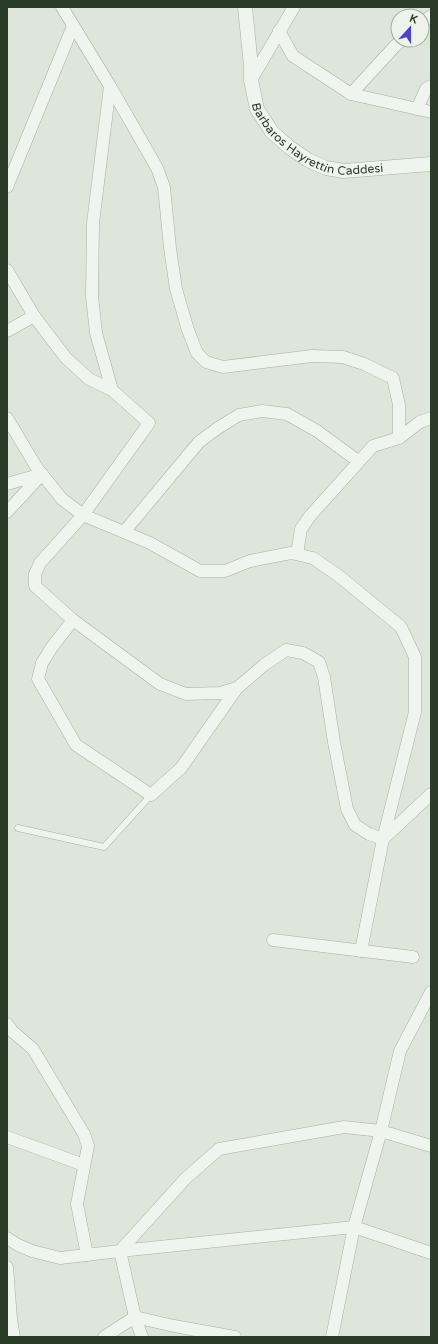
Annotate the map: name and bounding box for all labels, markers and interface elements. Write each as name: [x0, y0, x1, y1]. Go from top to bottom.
north arrow: [390, 8, 430, 48]
text: K: [408, 12, 420, 27]
street label: Barbaros Hayrettin Caddesi: [249, 102, 384, 178]

